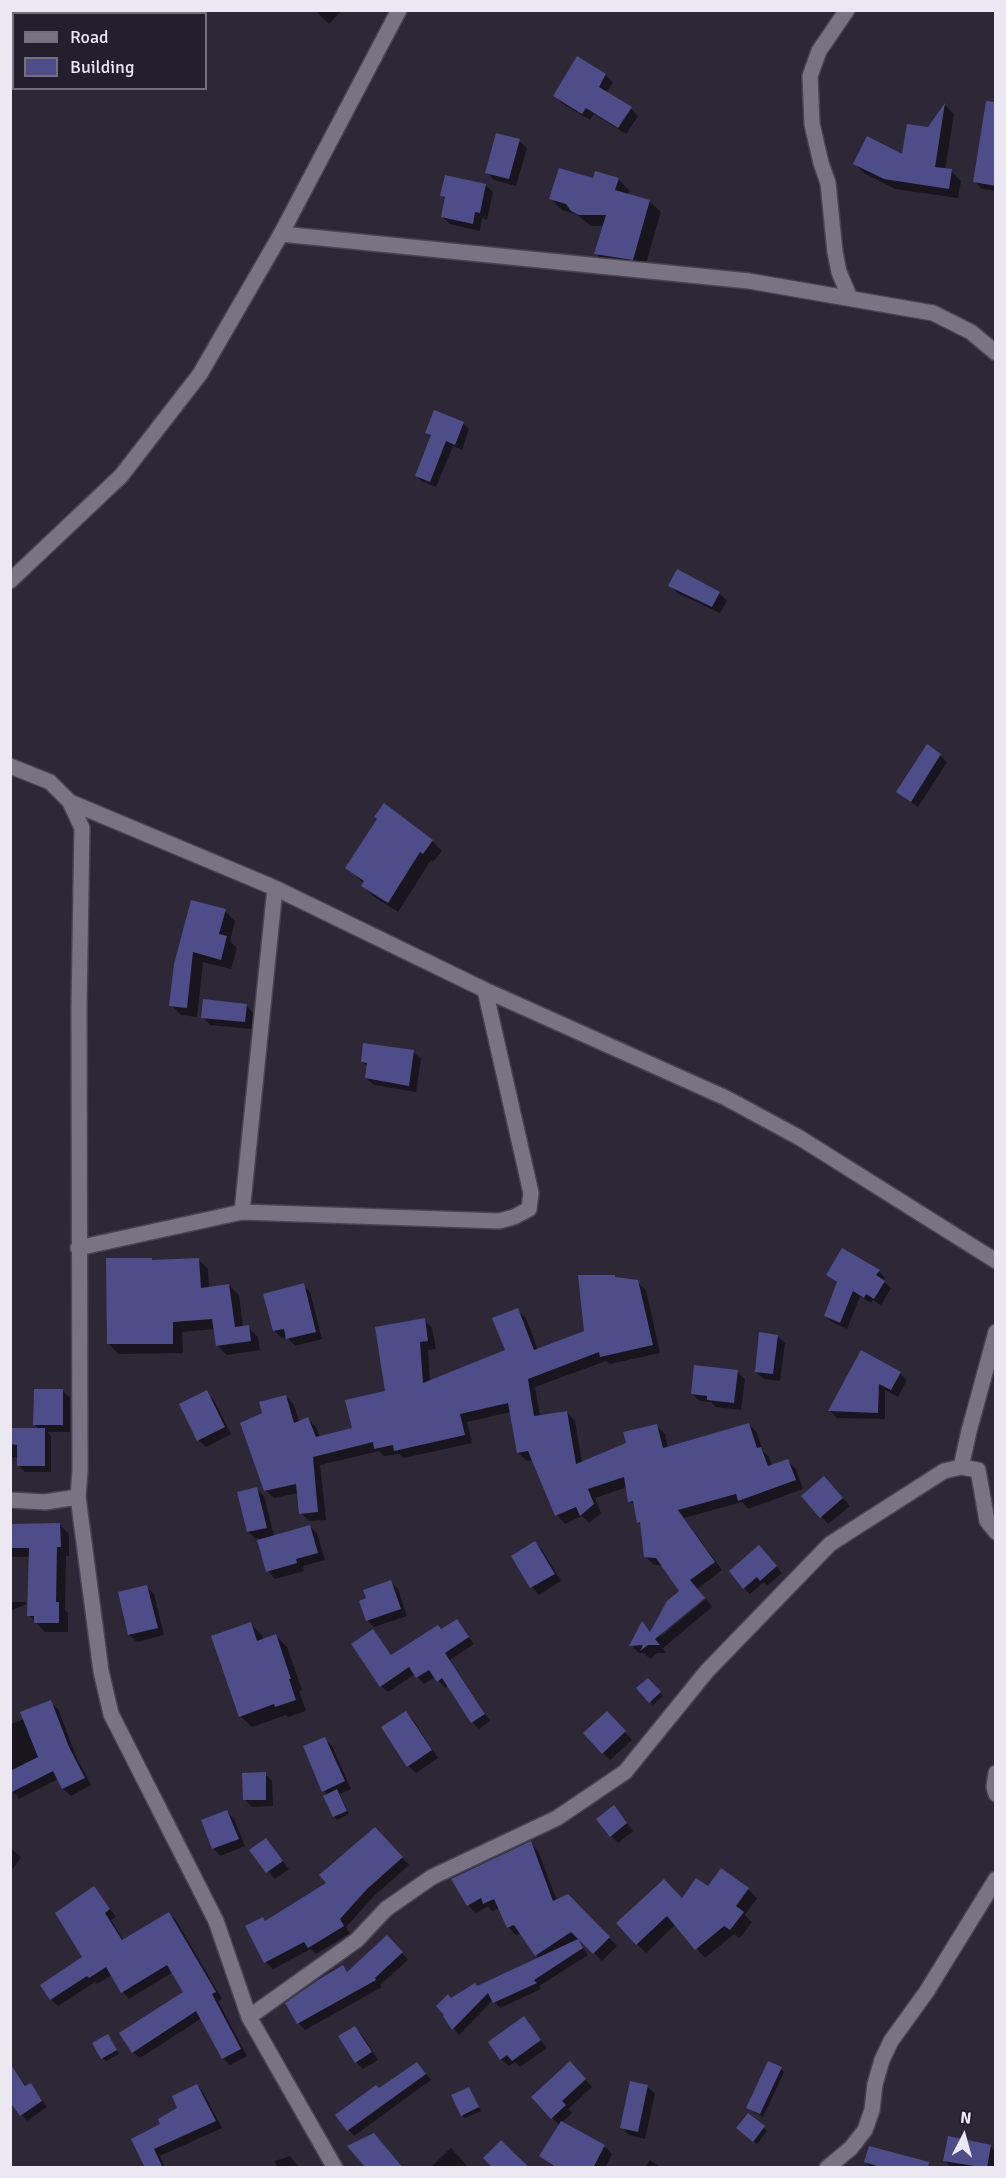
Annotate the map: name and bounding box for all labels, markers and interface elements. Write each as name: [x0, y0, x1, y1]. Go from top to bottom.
legend: [12, 12, 207, 90]
text: Road: [70, 26, 109, 48]
text: Building: [70, 56, 134, 78]
north arrow: [934, 2106, 994, 2166]
text: N: [959, 2108, 972, 2129]

